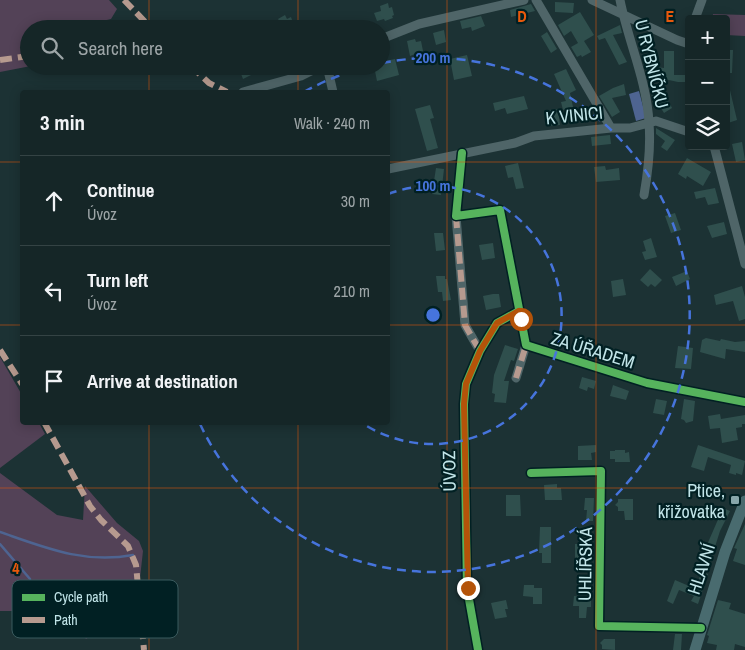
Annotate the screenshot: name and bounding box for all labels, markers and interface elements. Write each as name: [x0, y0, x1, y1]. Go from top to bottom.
text: D: [517, 5, 527, 27]
text: E: [666, 5, 675, 27]
map controls: [685, 15, 730, 150]
button: +: [685, 15, 730, 60]
street label: U RYBNÍČKU: [629, 17, 675, 111]
search box: [20, 20, 390, 75]
icon: search: [38, 34, 66, 62]
text: Search here: [78, 35, 163, 61]
text: 200 m: [416, 47, 450, 68]
button: −: [685, 60, 730, 105]
street label: K VINICI: [544, 100, 604, 130]
button: layers: [685, 105, 730, 150]
text: 3 min: [40, 108, 85, 137]
text: Walk · 240 m: [294, 112, 370, 134]
text: 100 m: [416, 175, 450, 196]
text: Continue: [87, 177, 155, 203]
icon: ahead: [40, 187, 68, 215]
text: 30 m: [341, 190, 370, 212]
text: Úvoz: [87, 203, 117, 225]
text: Turn left: [87, 267, 148, 293]
icon: left: [40, 277, 68, 305]
text: 210 m: [334, 280, 370, 302]
text: Úvoz: [87, 293, 117, 315]
centre of rings: [424, 306, 442, 324]
route start: [510, 308, 533, 331]
street label: ZA ÚŘADEM: [548, 325, 638, 375]
icon: arrive: [40, 367, 68, 395]
text: Arrive at destination: [87, 368, 238, 394]
street label: ÚVOZ: [436, 450, 462, 492]
place label: Ptice, křižovatka: [658, 478, 725, 524]
marker: Ptice, křižovatka: [729, 494, 741, 506]
street label: UHLÍŘSKÁ: [572, 527, 598, 601]
street label: HLAVNÍ: [681, 539, 721, 598]
text: 4: [12, 557, 20, 579]
route end: [457, 577, 480, 600]
legend: [12, 580, 178, 638]
text: Cycle path: [54, 588, 108, 606]
text: Path: [54, 611, 78, 629]

